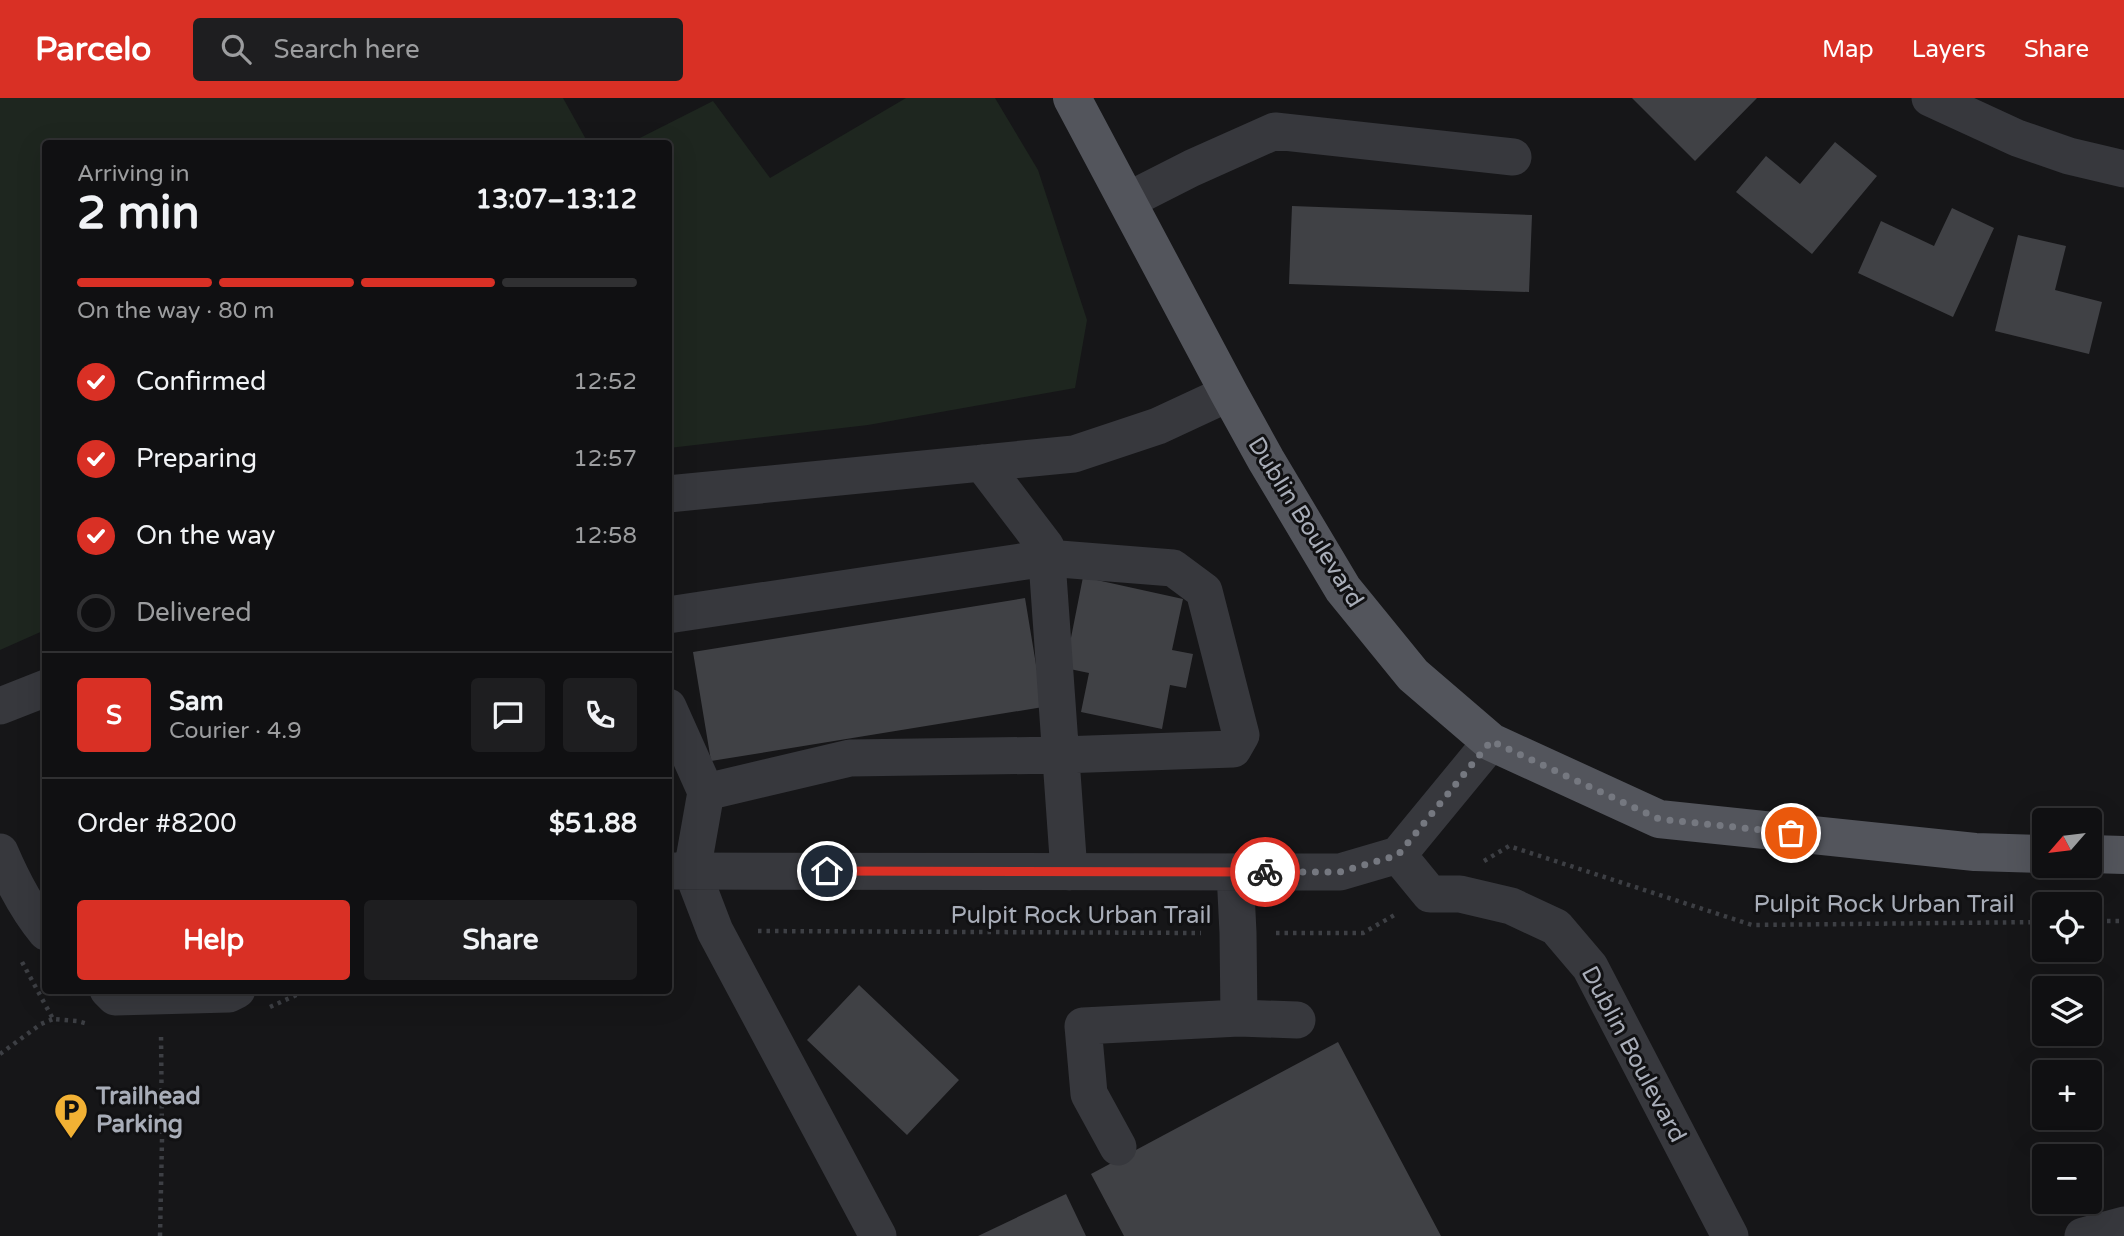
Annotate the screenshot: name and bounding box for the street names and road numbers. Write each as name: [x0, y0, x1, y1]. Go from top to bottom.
street label: Dublin Boulevard: [1241, 432, 1370, 613]
street label: Pulpit Rock Urban Trail: [1753, 890, 2015, 919]
street label: Pulpit Rock Urban Trail: [950, 901, 1212, 930]
street label: Dublin Boulevard: [1575, 961, 1692, 1147]

